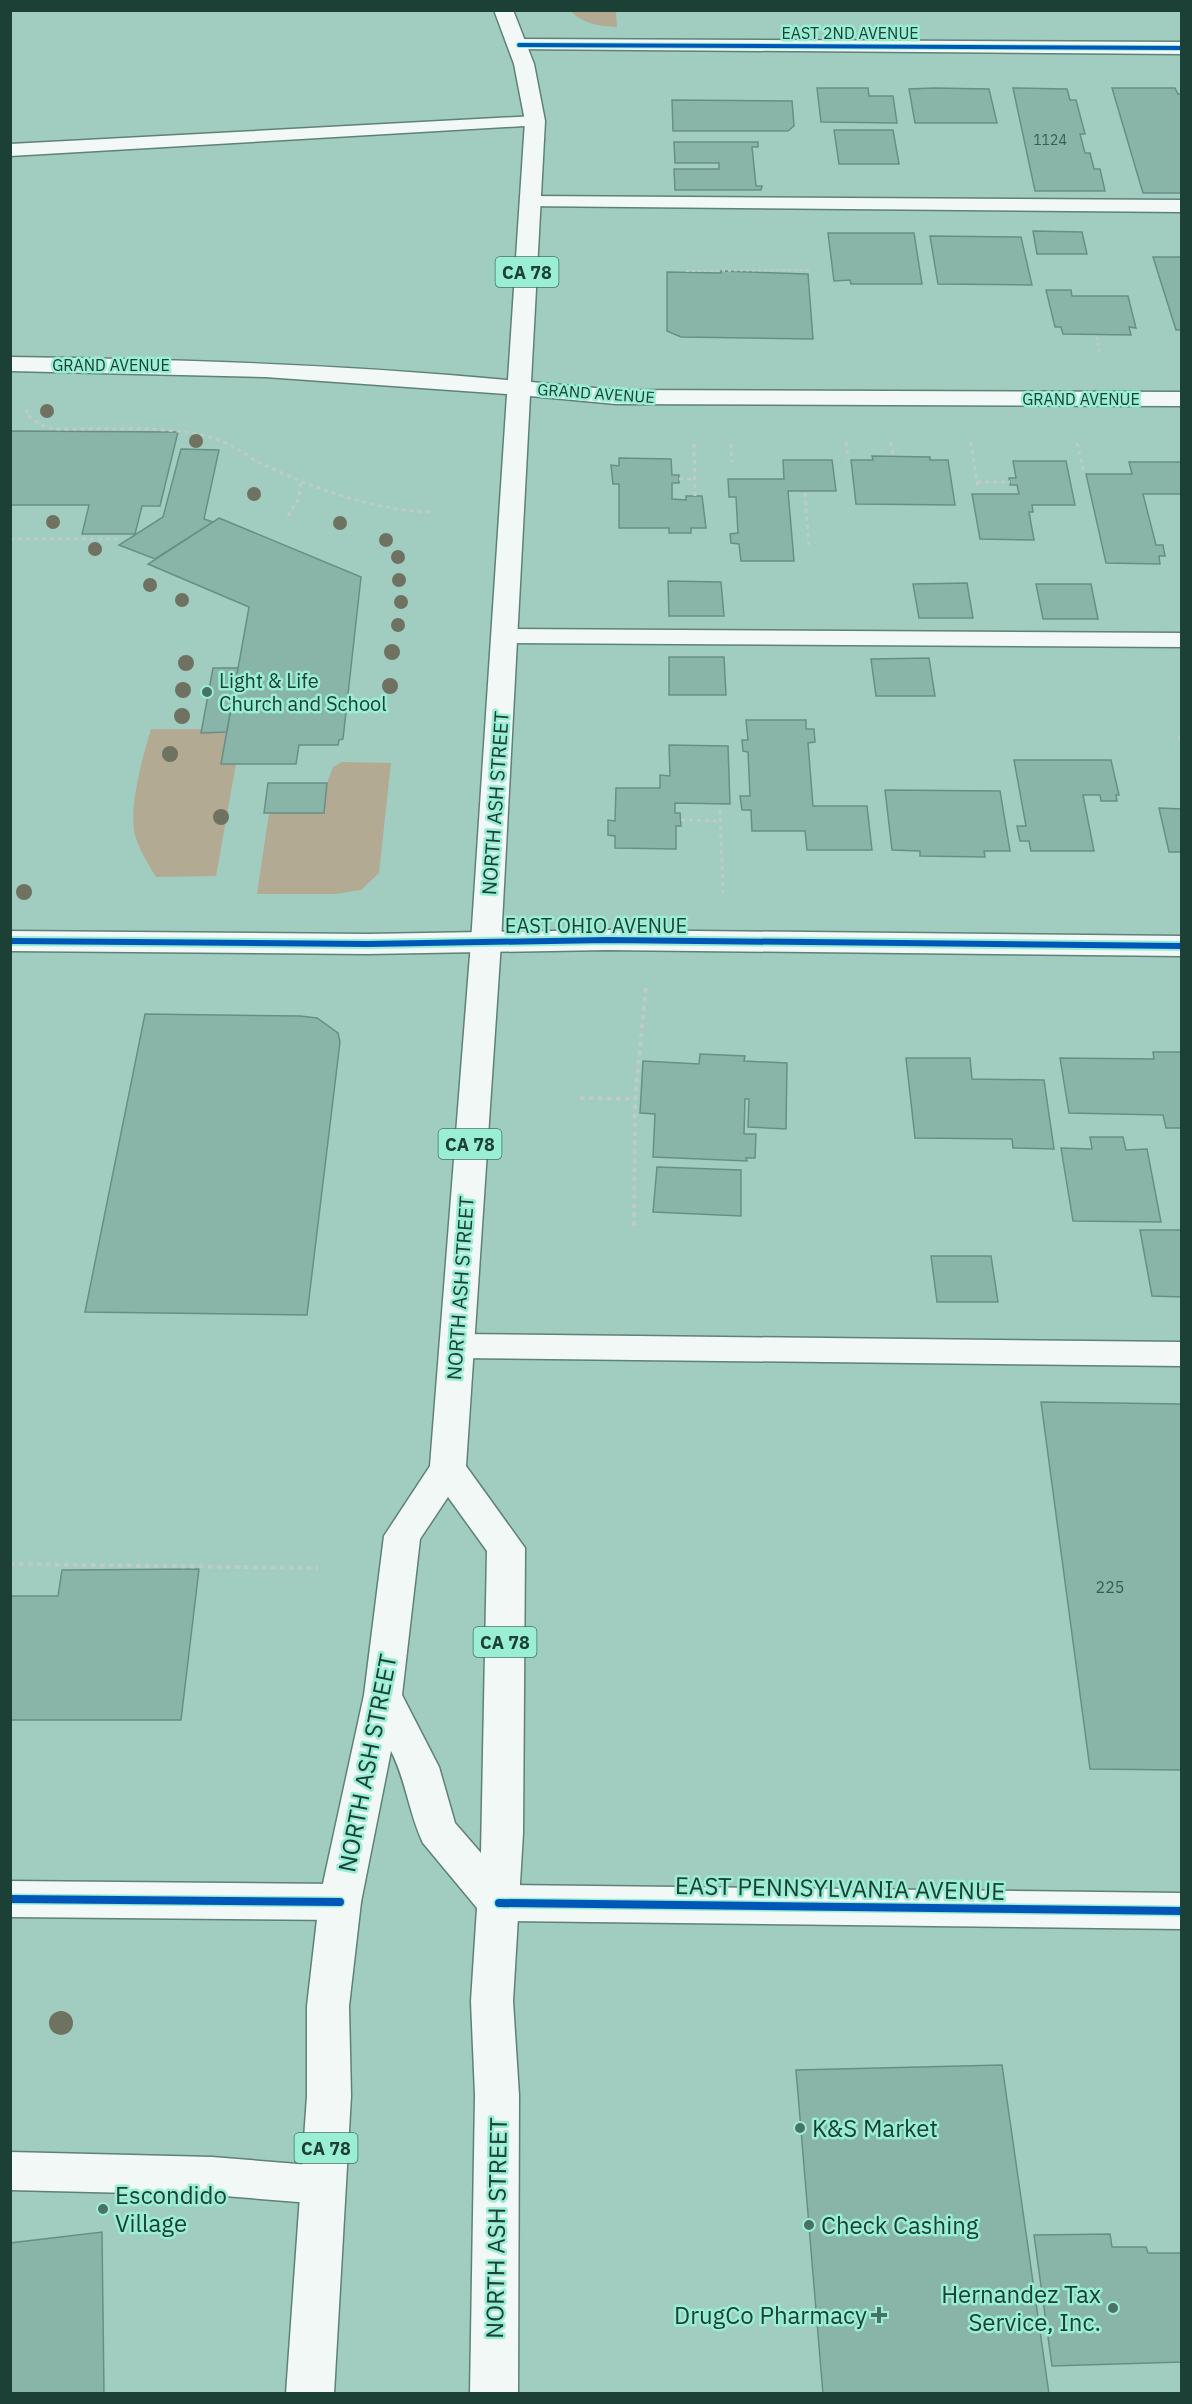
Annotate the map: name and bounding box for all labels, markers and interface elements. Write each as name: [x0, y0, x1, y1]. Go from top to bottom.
street label: EAST 2ND AVENUE: [781, 23, 919, 43]
house number: 1124: [1033, 131, 1067, 149]
road number: CA 78: [496, 257, 558, 287]
street label: GRAND AVENUE: [52, 355, 170, 375]
street label: GRAND AVENUE: [537, 379, 655, 407]
street label: GRAND AVENUE: [1022, 389, 1140, 409]
place label: Light & Life Church and School: [219, 667, 387, 717]
marker: Light & Life Church and School: [200, 685, 214, 699]
street label: NORTH ASH STREET: [475, 710, 515, 896]
street label: EAST OHIO AVENUE: [505, 912, 687, 939]
road number: CA 78: [438, 1129, 502, 1159]
street label: NORTH ASH STREET: [440, 1195, 480, 1381]
house number: 225: [1096, 1577, 1124, 1597]
road number: CA 78: [474, 1627, 536, 1657]
street label: NORTH ASH STREET: [330, 1651, 404, 1875]
street label: EAST PENNSYLVANIA AVENUE: [675, 1869, 1005, 1907]
place label: K&S Market: [812, 2112, 938, 2144]
street label: NORTH ASH STREET: [478, 2117, 514, 2339]
marker: K&S Market: [793, 2121, 807, 2135]
road number: CA 78: [294, 2133, 358, 2163]
place label: Escondido Village: [115, 2179, 227, 2239]
marker: Escondido Village: [96, 2202, 110, 2216]
place label: Check Cashing: [821, 2209, 979, 2241]
marker: Check Cashing: [802, 2218, 816, 2232]
place label: Hernandez Tax Service, Inc.: [941, 2278, 1101, 2338]
place label: DrugCo Pharmacy: [674, 2299, 867, 2331]
marker: Hernandez Tax Service, Inc.: [1106, 2301, 1120, 2315]
marker: DrugCo Pharmacy: [872, 2308, 886, 2322]

